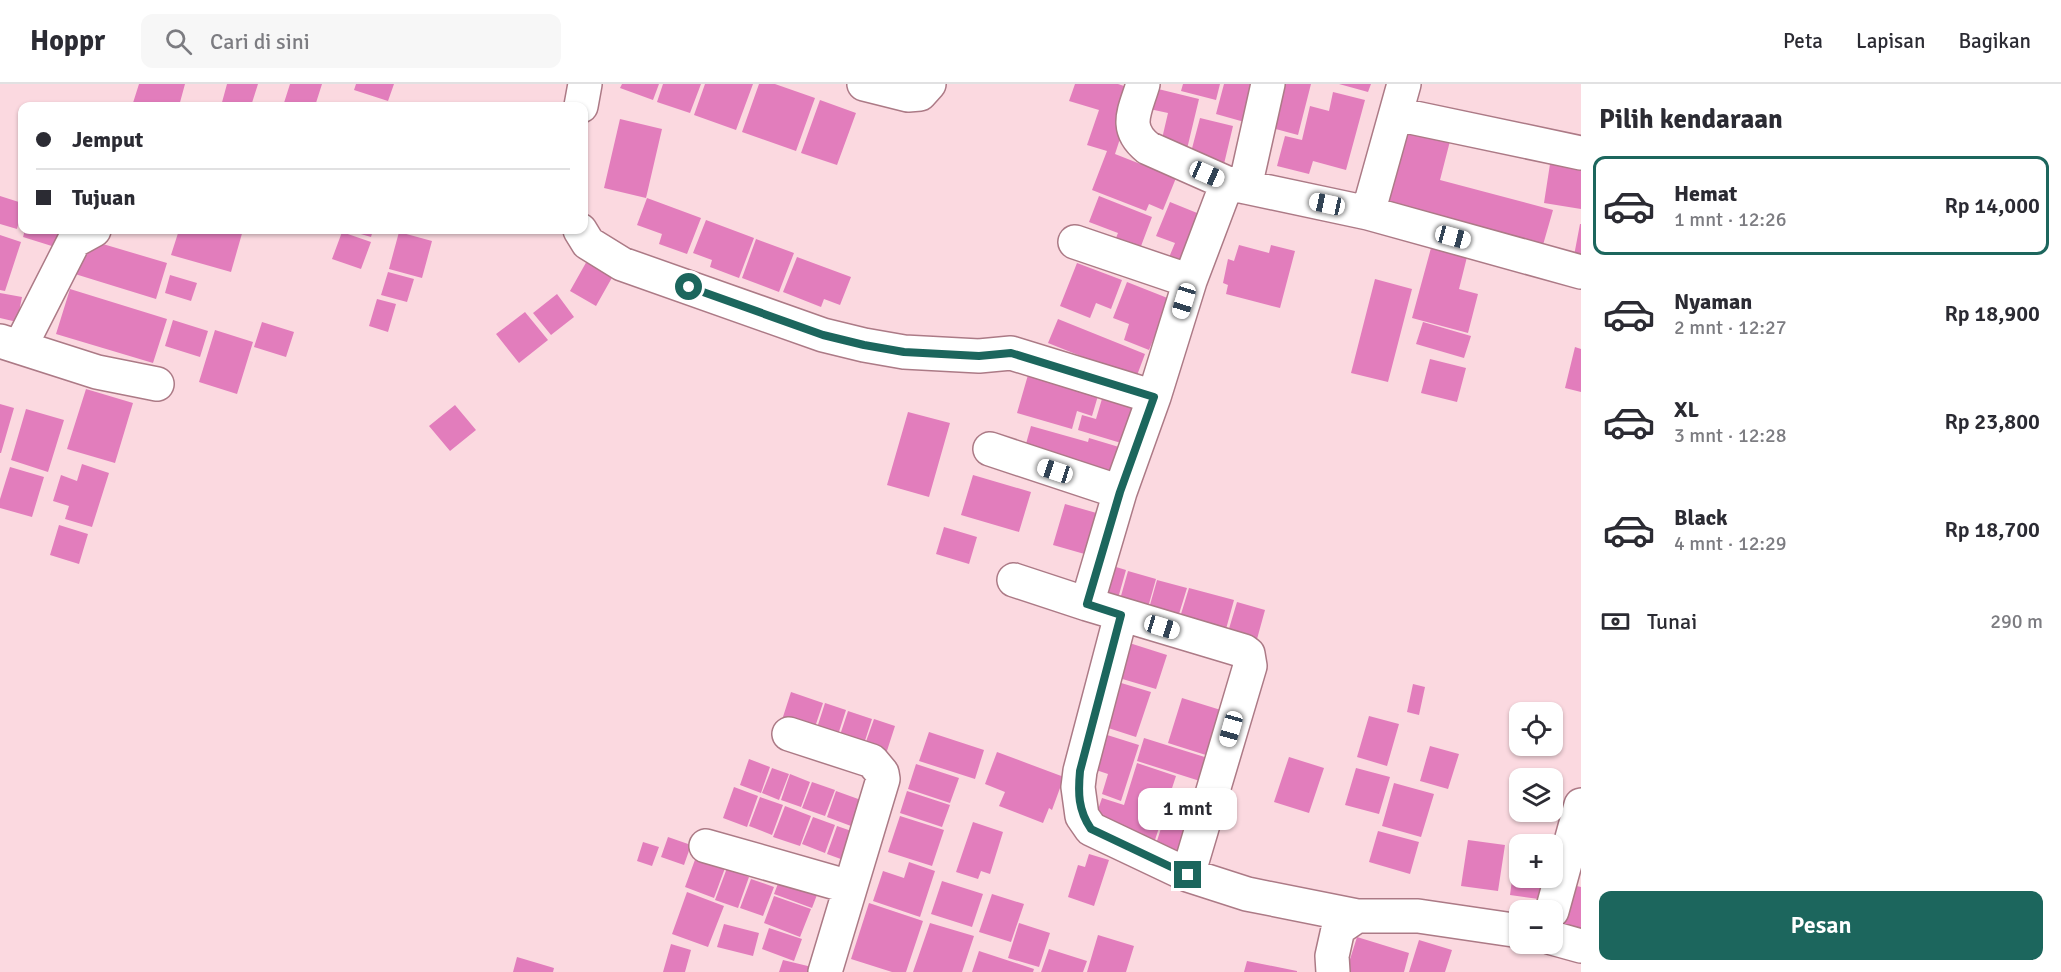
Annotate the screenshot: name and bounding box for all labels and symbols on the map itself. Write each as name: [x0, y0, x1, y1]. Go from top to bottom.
car: [1187, 158, 1227, 190]
car: [1308, 191, 1346, 217]
car: [1433, 224, 1473, 250]
route start: [675, 273, 702, 300]
car: [1170, 281, 1198, 321]
car: [1035, 457, 1075, 485]
car: [1142, 613, 1182, 641]
car: [1217, 709, 1245, 749]
callout: 1 mnt: [1138, 788, 1238, 830]
route end: [1174, 861, 1201, 888]

